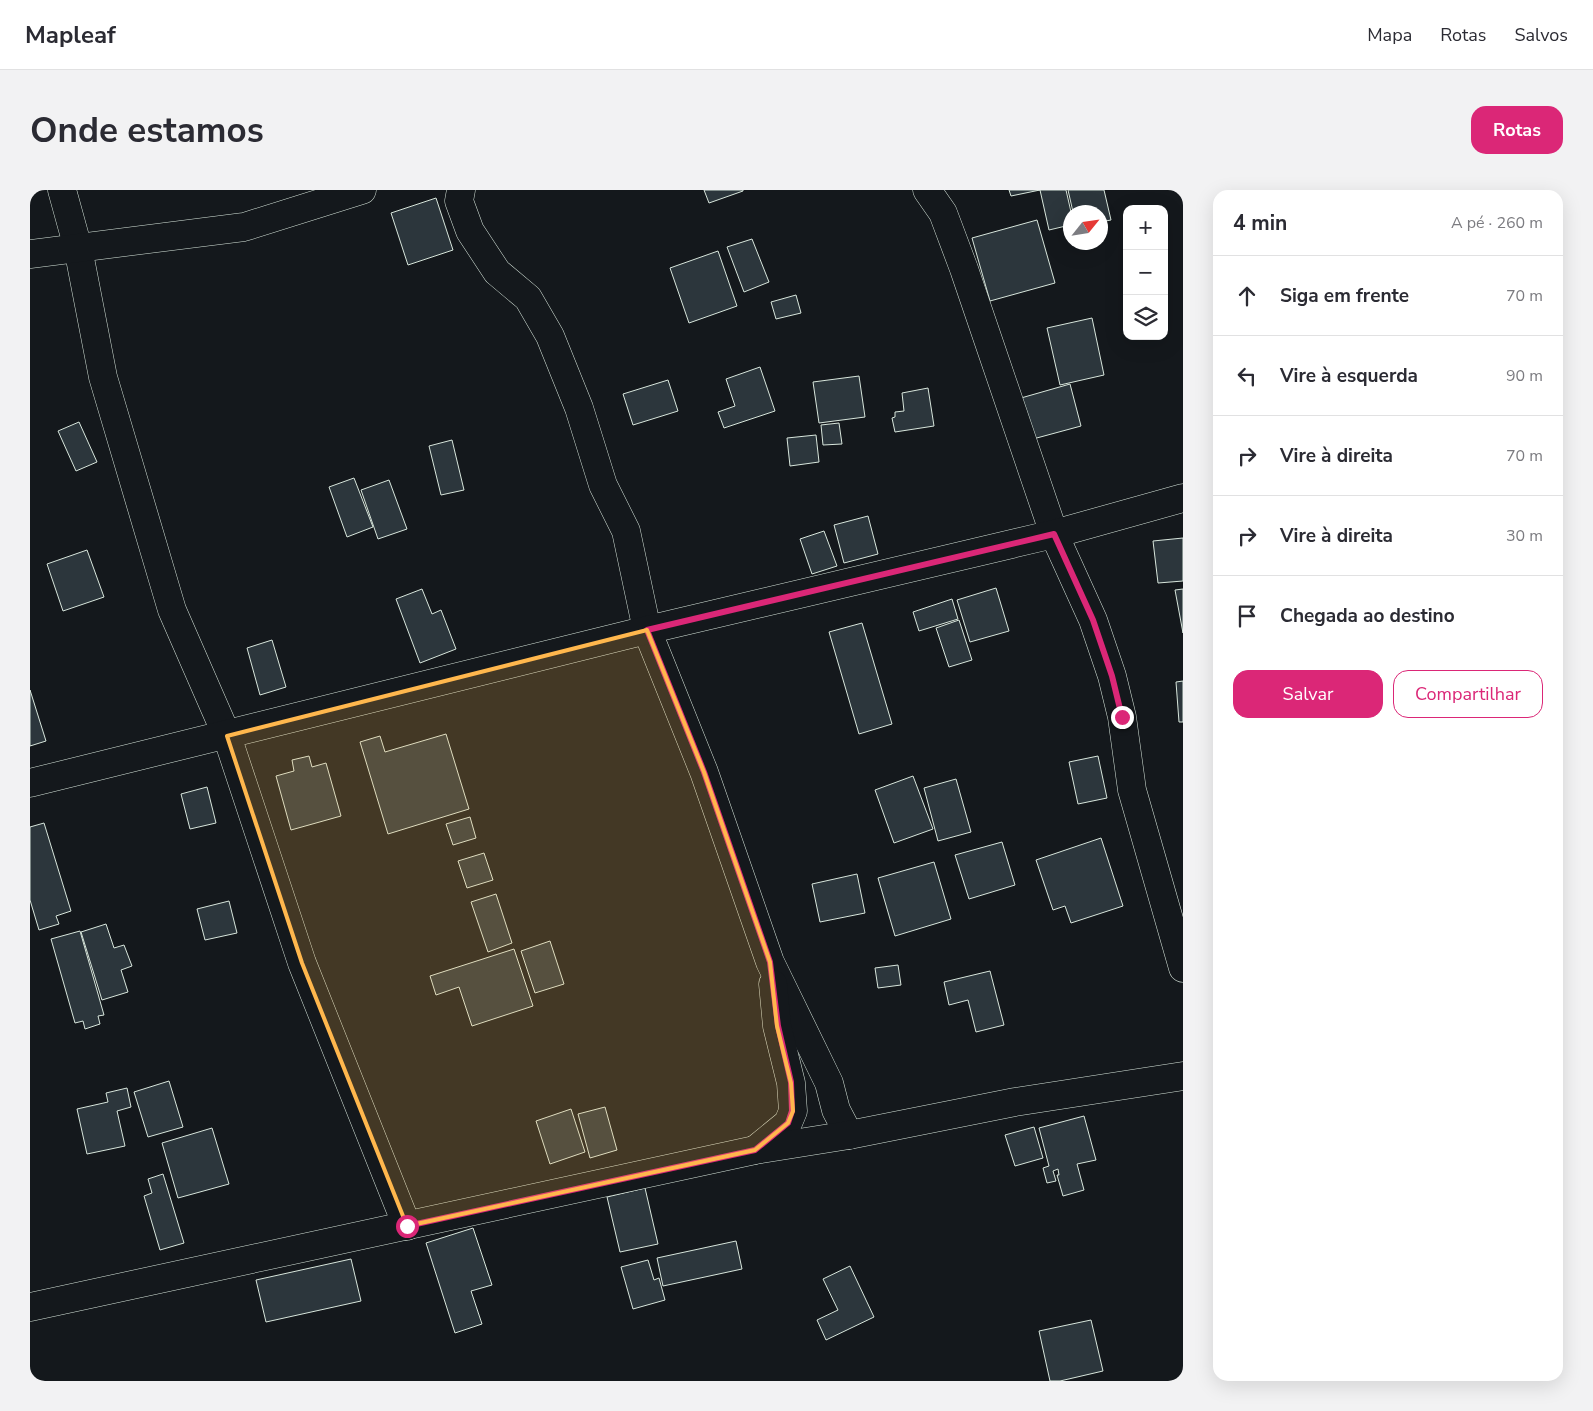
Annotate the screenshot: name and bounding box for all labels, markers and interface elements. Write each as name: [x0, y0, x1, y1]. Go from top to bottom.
text: Mapleaf: [25, 19, 116, 51]
text: Mapa: [1367, 23, 1412, 47]
text: Rotas: [1440, 23, 1486, 47]
text: Salvos: [1514, 23, 1568, 47]
button: Rotas: [1471, 106, 1563, 154]
text: Onde estamos: [30, 107, 264, 154]
north arrow: [1063, 205, 1108, 250]
map controls: [1123, 205, 1168, 340]
button: +: [1123, 205, 1168, 250]
text: 4 min: [1233, 209, 1287, 237]
text: A pé · 260 m: [1451, 212, 1543, 234]
button: −: [1123, 250, 1168, 295]
icon: ahead: [1233, 282, 1261, 310]
text: Siga em frente: [1280, 283, 1409, 309]
text: 70 m: [1506, 285, 1543, 307]
button: layers: [1123, 295, 1168, 340]
icon: left: [1233, 362, 1261, 390]
text: Vire à esquerda: [1280, 363, 1418, 389]
text: 90 m: [1506, 365, 1543, 387]
icon: right: [1233, 442, 1261, 470]
text: Vire à direita: [1280, 443, 1393, 469]
text: 70 m: [1506, 445, 1543, 467]
icon: right: [1233, 522, 1261, 550]
text: Vire à direita: [1280, 523, 1393, 549]
text: 30 m: [1506, 525, 1543, 547]
icon: arrive: [1233, 602, 1261, 630]
text: Chegada ao destino: [1280, 603, 1455, 629]
button: Salvar: [1233, 670, 1383, 718]
button: Compartilhar: [1393, 670, 1543, 718]
route end: [1111, 706, 1134, 729]
route start: [396, 1215, 419, 1238]

